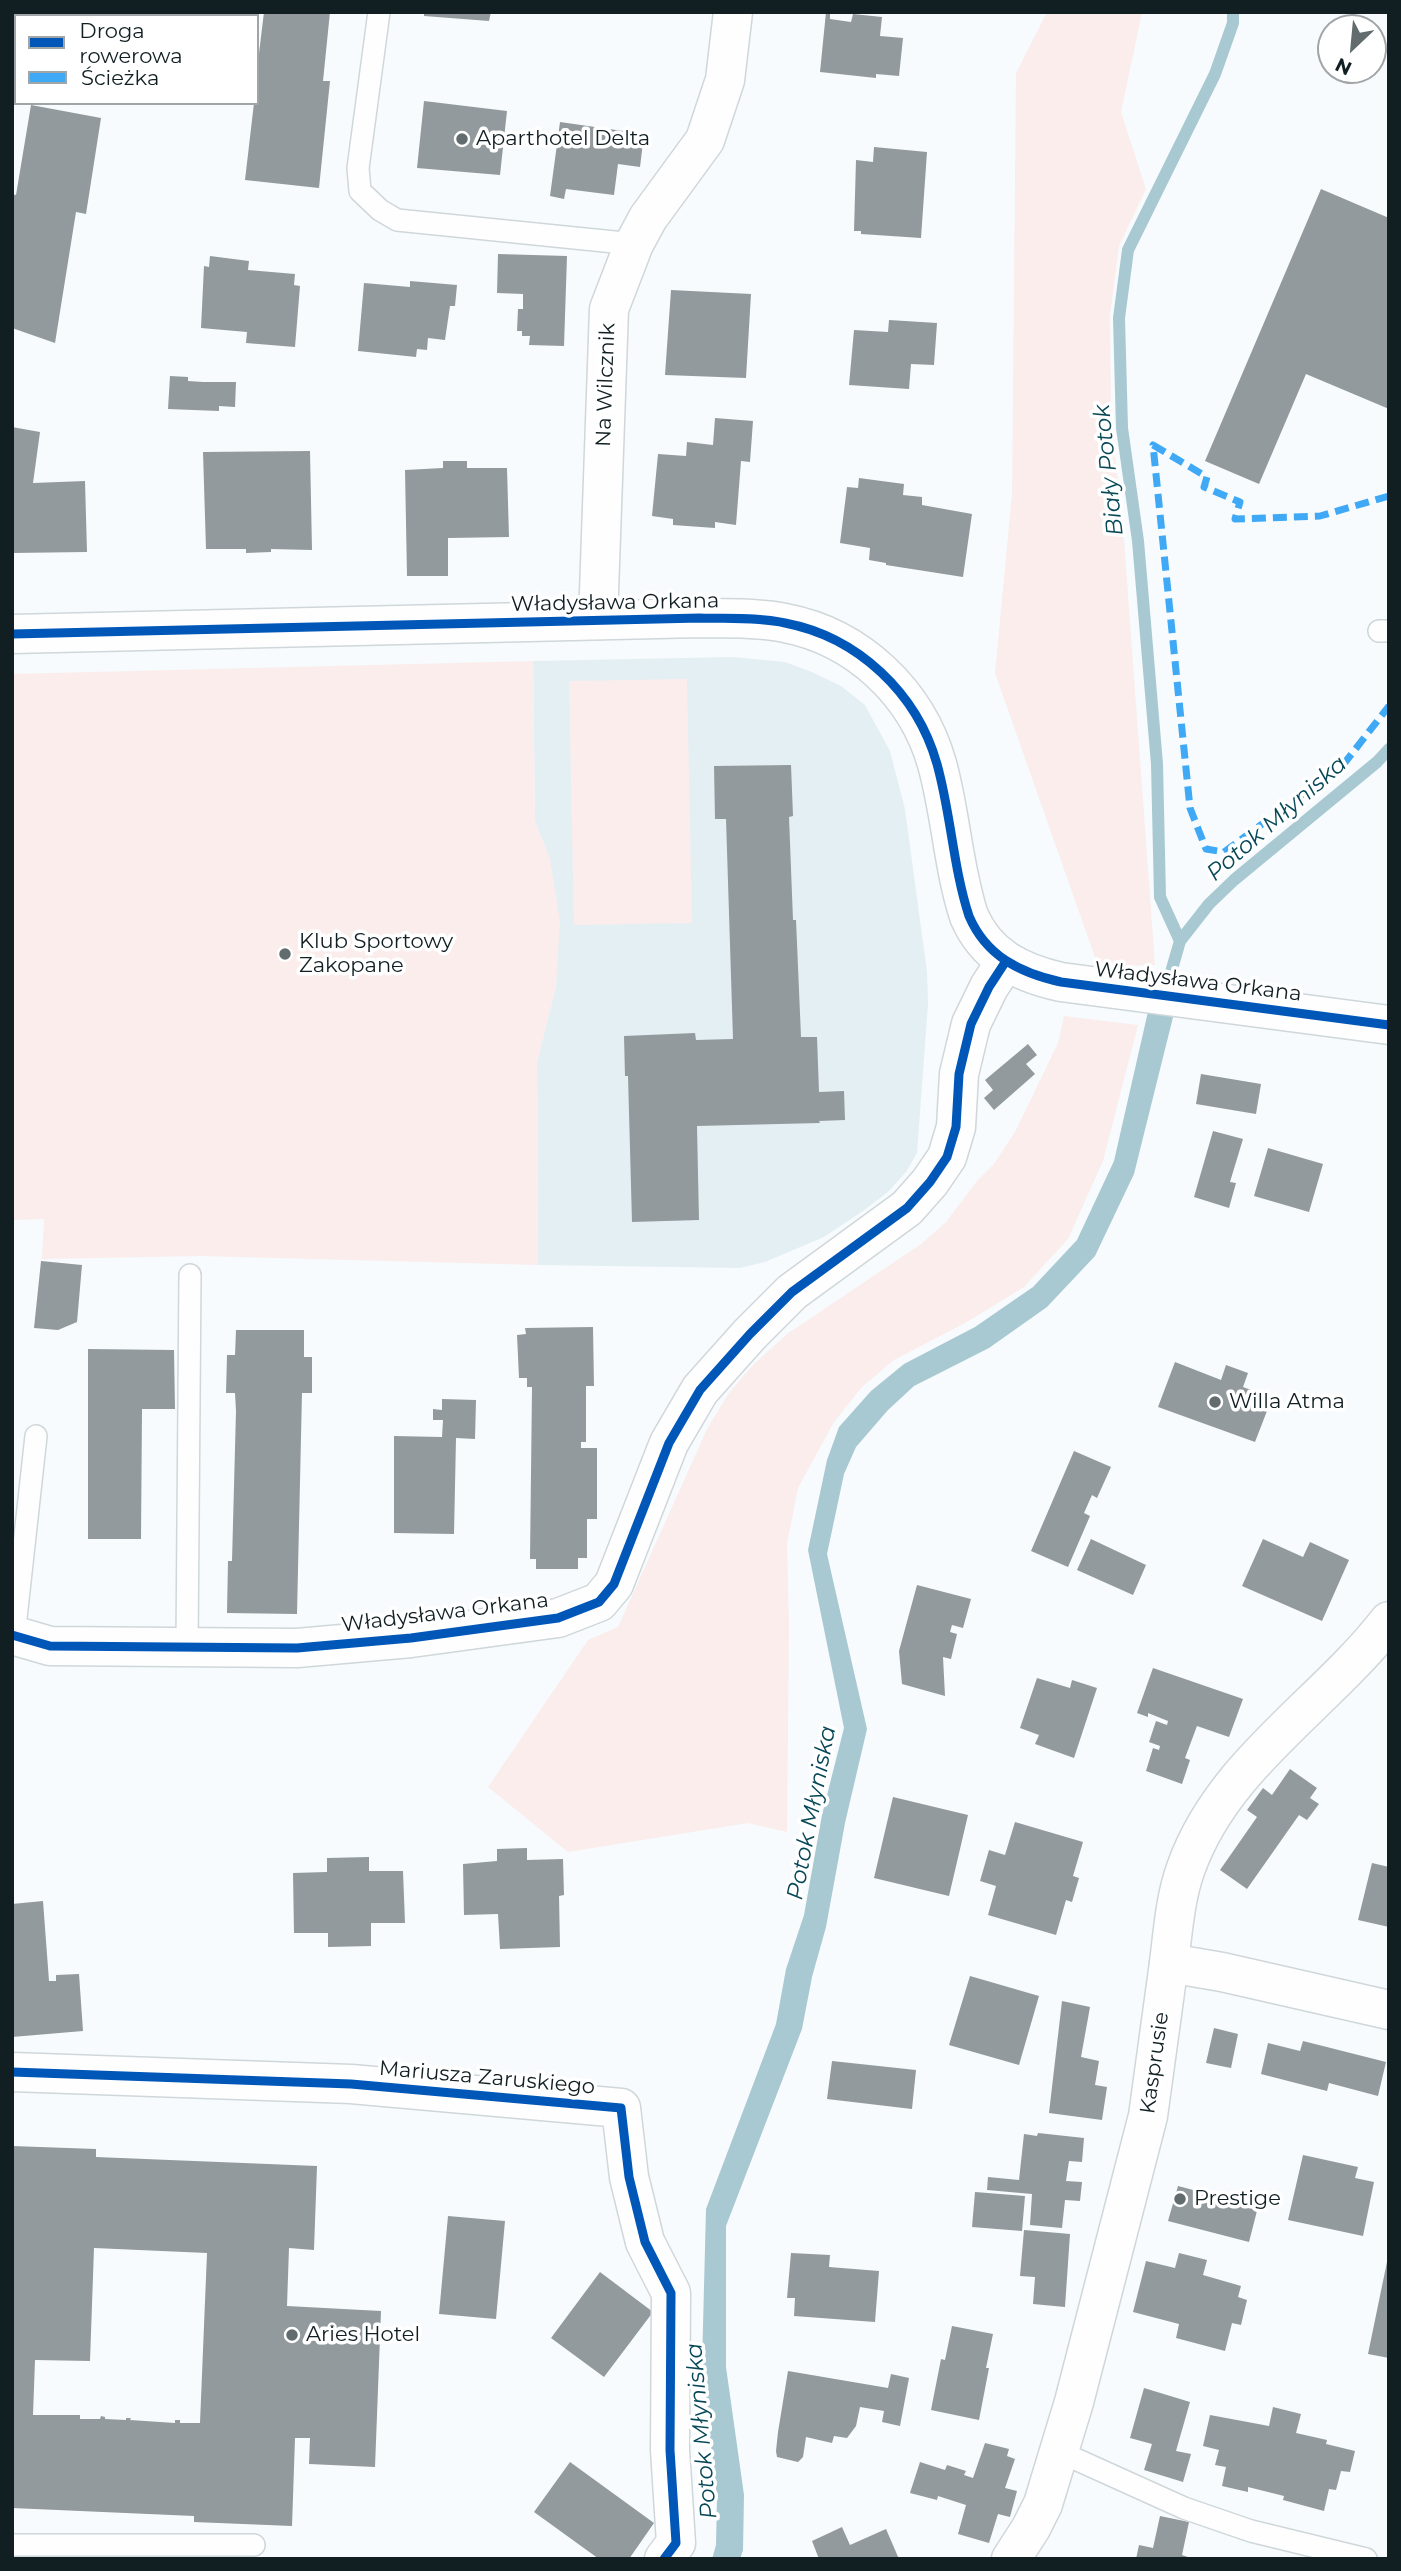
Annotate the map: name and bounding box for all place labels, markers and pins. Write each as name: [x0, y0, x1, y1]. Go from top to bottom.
place label: Aparthotel Delta: [476, 126, 650, 152]
marker: Aparthotel Delta: [454, 131, 470, 147]
place label: Klub Sportowy Zakopane: [299, 929, 453, 979]
marker: Klub Sportowy Zakopane: [277, 946, 293, 962]
place label: Willa Atma: [1229, 1389, 1345, 1415]
marker: Willa Atma: [1207, 1394, 1223, 1410]
place label: Prestige: [1194, 2186, 1281, 2212]
marker: Prestige: [1172, 2191, 1188, 2207]
place label: Aries Hotel: [306, 2322, 420, 2348]
marker: Aries Hotel: [284, 2327, 300, 2343]

